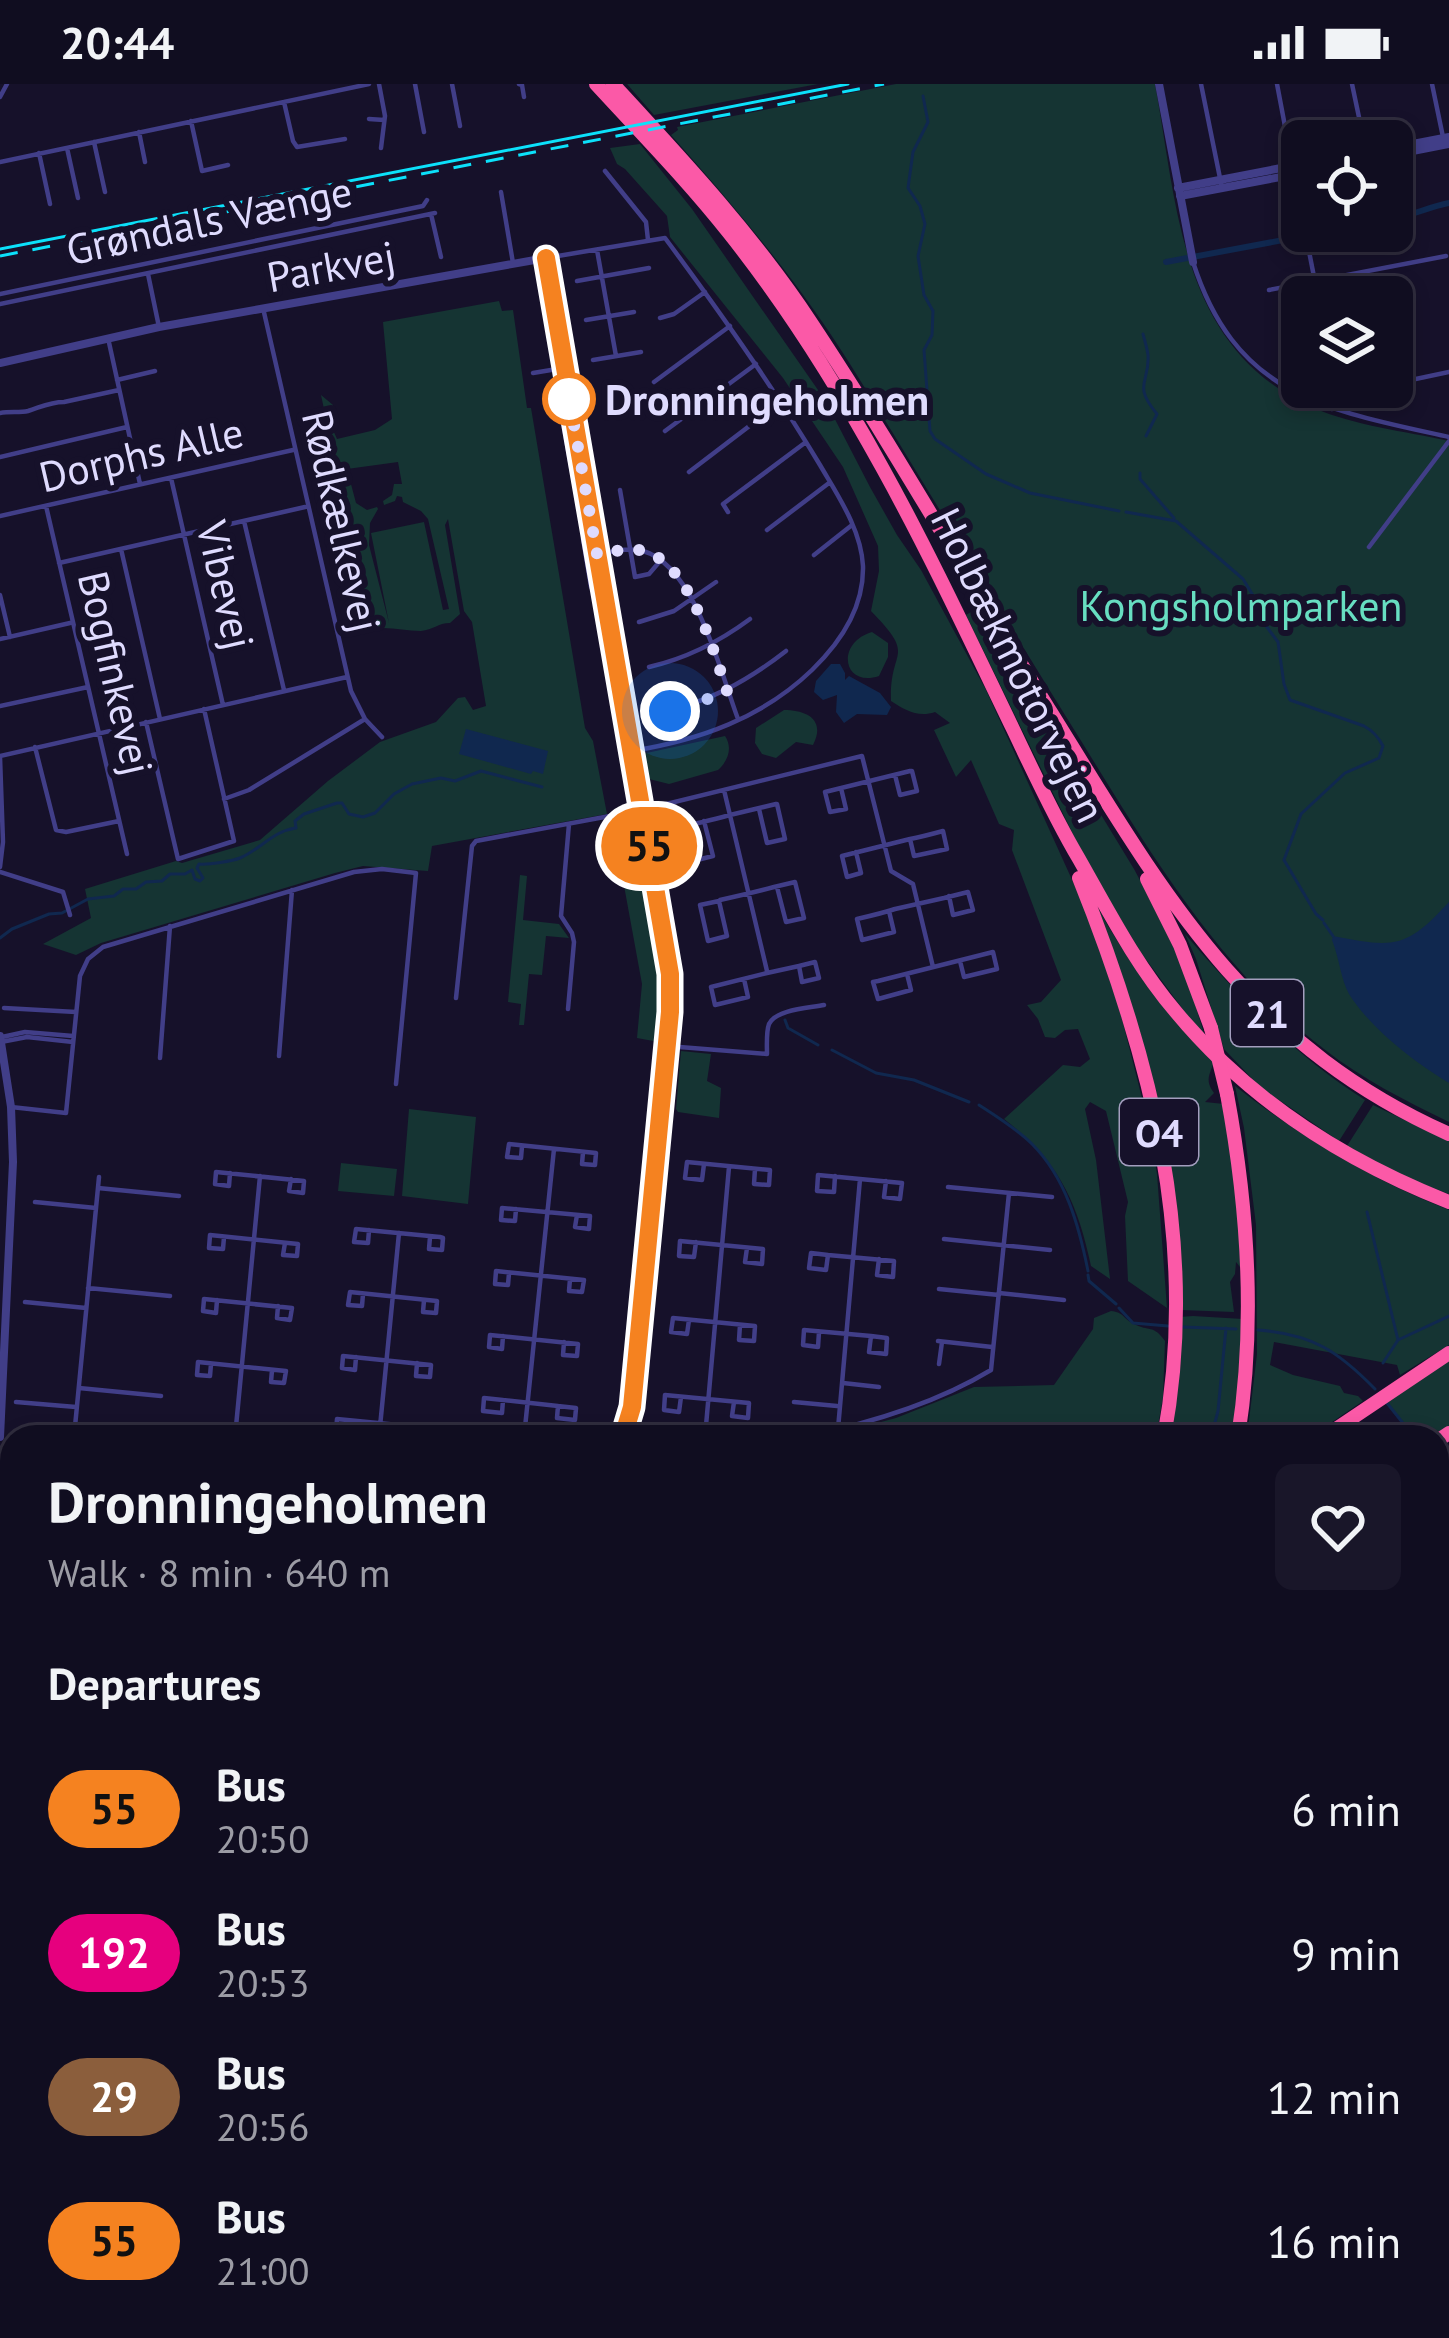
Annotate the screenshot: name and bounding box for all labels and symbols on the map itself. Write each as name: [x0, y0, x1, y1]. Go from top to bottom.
street label: Grøndals Vænge: [61, 163, 357, 277]
street label: Parkvej: [263, 228, 399, 304]
place label: Dronningeholmen: [605, 372, 929, 427]
marker: Dronningeholmen: [544, 374, 594, 424]
street label: Dorphs Alle: [34, 404, 248, 504]
street label: Rødkælkevej: [290, 405, 394, 637]
street label: Holbækmotorvejen: [919, 499, 1119, 831]
street label: Vibevej: [184, 514, 267, 655]
street label: Bogfinkevej: [66, 566, 166, 780]
park label: Kongsholmparken: [1080, 578, 1402, 633]
your location: [640, 681, 700, 741]
line badge: 55: [595, 807, 703, 885]
road number: 21: [1231, 980, 1303, 1046]
road number: O4: [1120, 1099, 1198, 1165]

